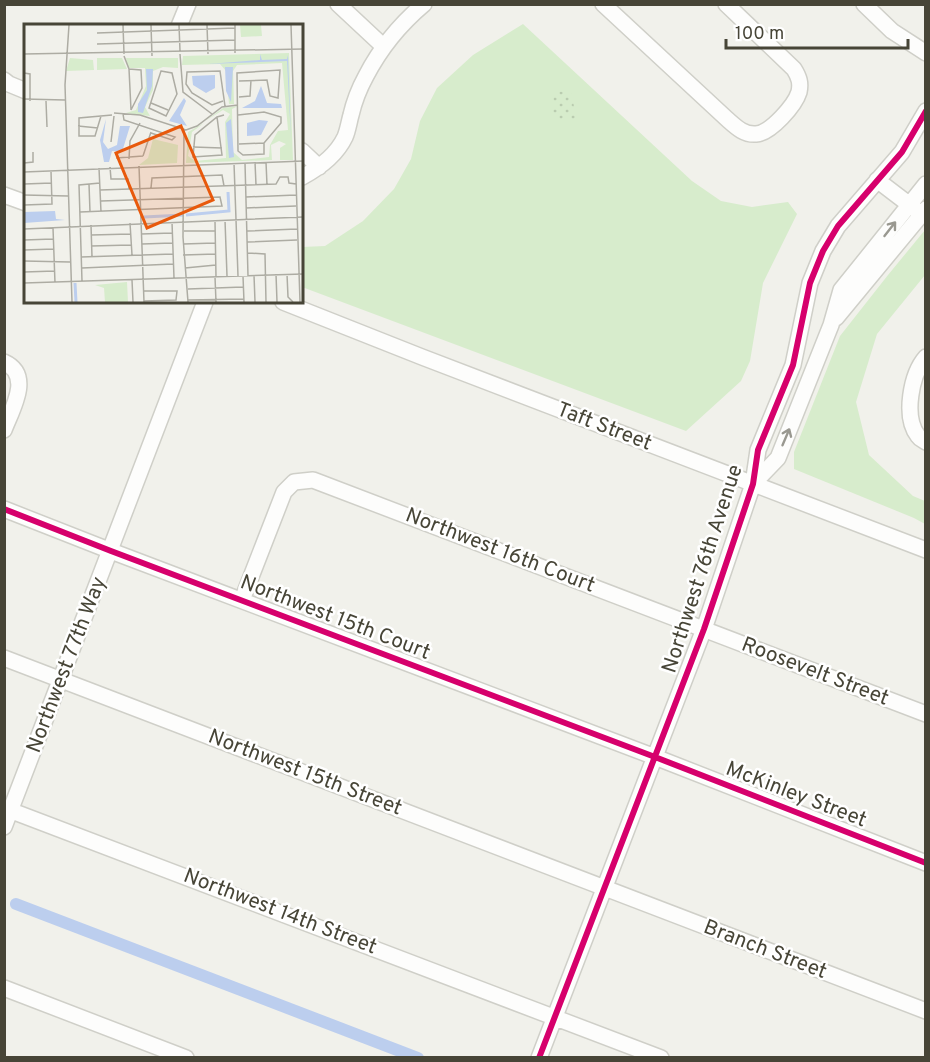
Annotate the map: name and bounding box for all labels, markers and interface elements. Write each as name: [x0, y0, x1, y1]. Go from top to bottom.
scale bar: [726, 12, 908, 50]
text: 100 m: [735, 23, 784, 46]
inset map: [24, 24, 303, 303]
one-way arrow: [883, 221, 896, 237]
street label: Taft Street: [553, 397, 655, 457]
one-way arrow: [781, 428, 792, 447]
street label: Northwest 76th Avenue: [657, 461, 749, 677]
street label: Northwest 16th Court: [401, 502, 599, 600]
street label: Northwest 15th Court: [236, 569, 434, 667]
street label: Northwest 77th Way: [21, 573, 113, 757]
street label: Roosevelt Street: [738, 632, 892, 712]
street label: Northwest 15th Street: [204, 724, 406, 822]
street label: McKinley Street: [722, 756, 870, 834]
street label: Northwest 14th Street: [179, 863, 381, 961]
street label: Branch Street: [699, 914, 831, 986]

